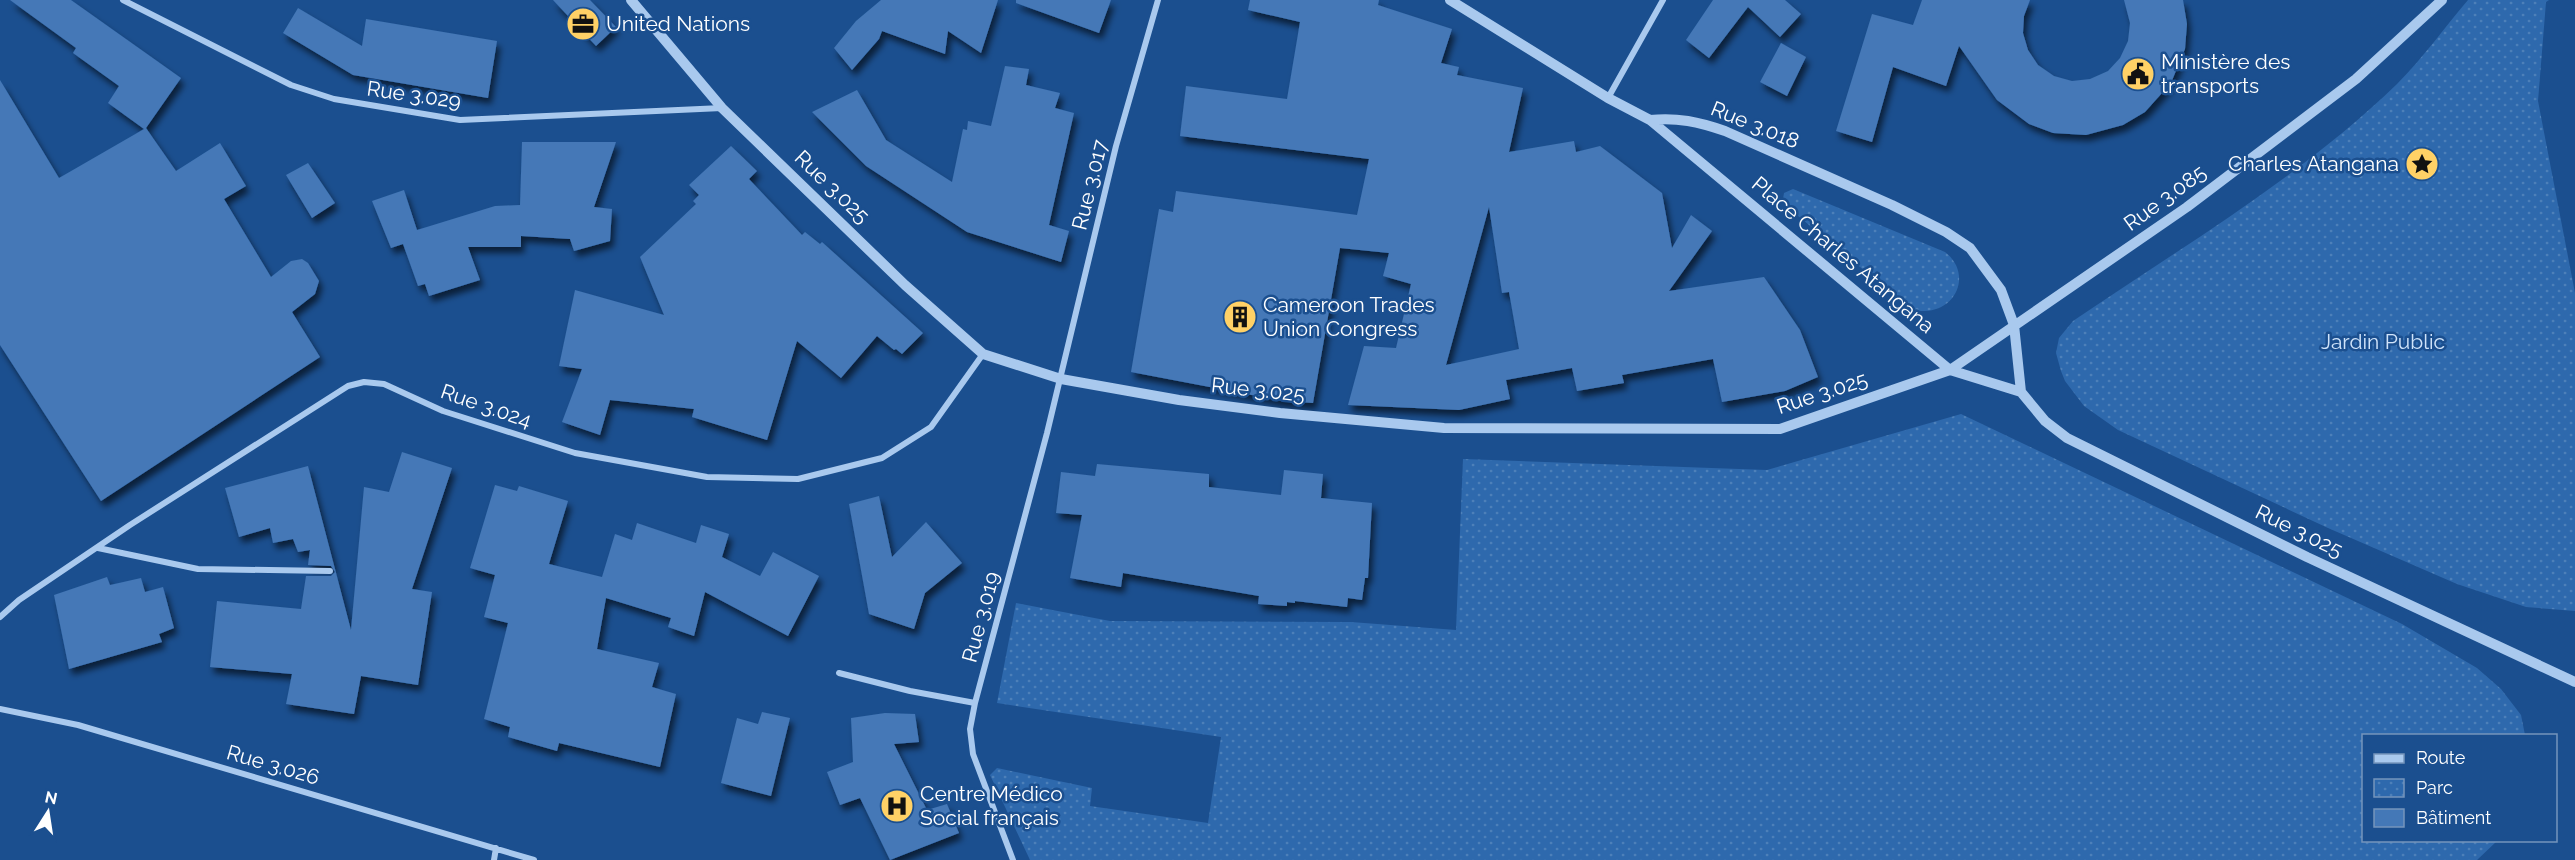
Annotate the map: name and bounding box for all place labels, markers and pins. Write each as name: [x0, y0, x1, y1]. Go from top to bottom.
office icon: United Nations: [565, 6, 601, 42]
place label: United Nations: [606, 11, 750, 36]
place label: Ministère des transports: [2161, 49, 2290, 98]
public building icon: Ministère des transports: [2120, 56, 2156, 92]
place icon: Charles Atangana: [2404, 146, 2440, 182]
place label: Charles Atangana: [2228, 151, 2399, 176]
place label: Cameroon Trades Union Congress: [1263, 292, 1435, 341]
building icon: Cameroon Trades Union Congress: [1222, 299, 1258, 335]
place label: Centre Médico Social français: [920, 781, 1063, 830]
hospital icon: Centre Médico Social français: [879, 788, 915, 824]

